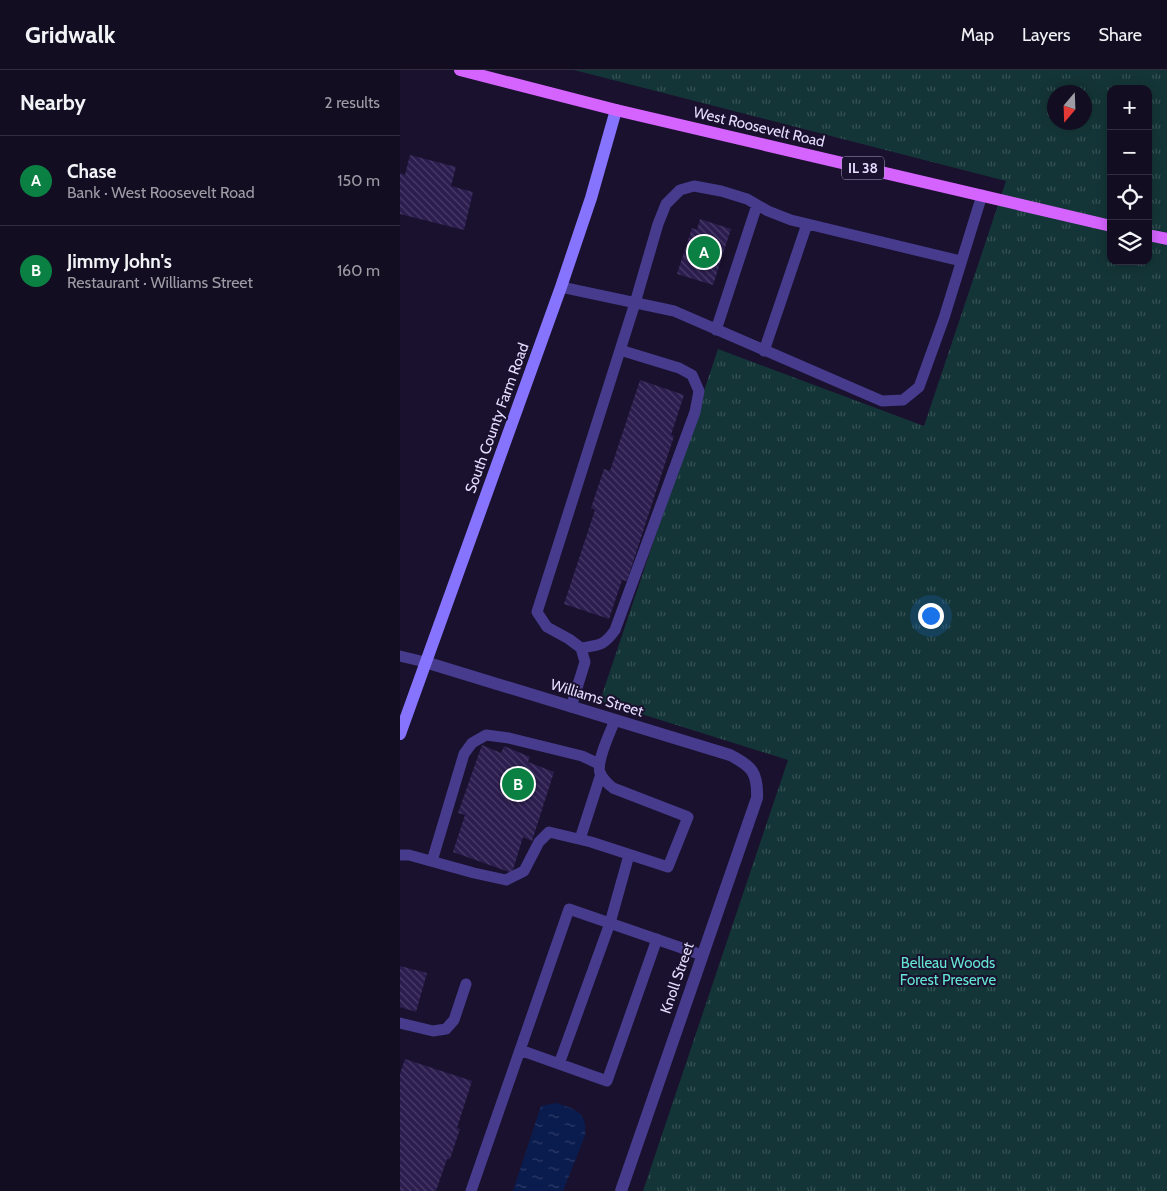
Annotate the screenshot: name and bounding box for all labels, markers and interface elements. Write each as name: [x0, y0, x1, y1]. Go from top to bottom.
text: Gridwalk: [25, 20, 115, 49]
text: Map: [961, 24, 994, 46]
text: Layers: [1022, 24, 1071, 46]
text: Share: [1099, 24, 1142, 46]
north arrow: [1047, 85, 1092, 130]
map controls: [1107, 85, 1152, 265]
button: +: [1107, 85, 1152, 130]
text: Nearby: [20, 90, 86, 115]
text: 2 results: [324, 93, 380, 112]
street label: West Roosevelt Road: [692, 103, 826, 151]
button: −: [1107, 130, 1152, 175]
road number: IL 38: [842, 156, 884, 180]
text: Chase: [67, 160, 116, 183]
text: A: [31, 171, 41, 190]
text: 150 m: [337, 171, 380, 190]
button: locate: [1107, 175, 1152, 220]
text: Bank · West Roosevelt Road: [67, 183, 255, 202]
button: layers: [1107, 220, 1152, 265]
pin: A: [688, 233, 720, 271]
text: Jimmy John's: [67, 250, 172, 273]
text: B: [31, 261, 41, 280]
text: 160 m: [337, 261, 380, 280]
text: Restaurant · Williams Street: [67, 273, 253, 292]
street label: South County Farm Road: [461, 340, 533, 496]
your location: [918, 603, 944, 629]
street label: Williams Street: [548, 675, 646, 721]
pin: B: [502, 765, 534, 803]
street label: Knoll Street: [656, 940, 698, 1016]
park label: Belleau Woods Forest Preserve: [900, 954, 997, 989]

